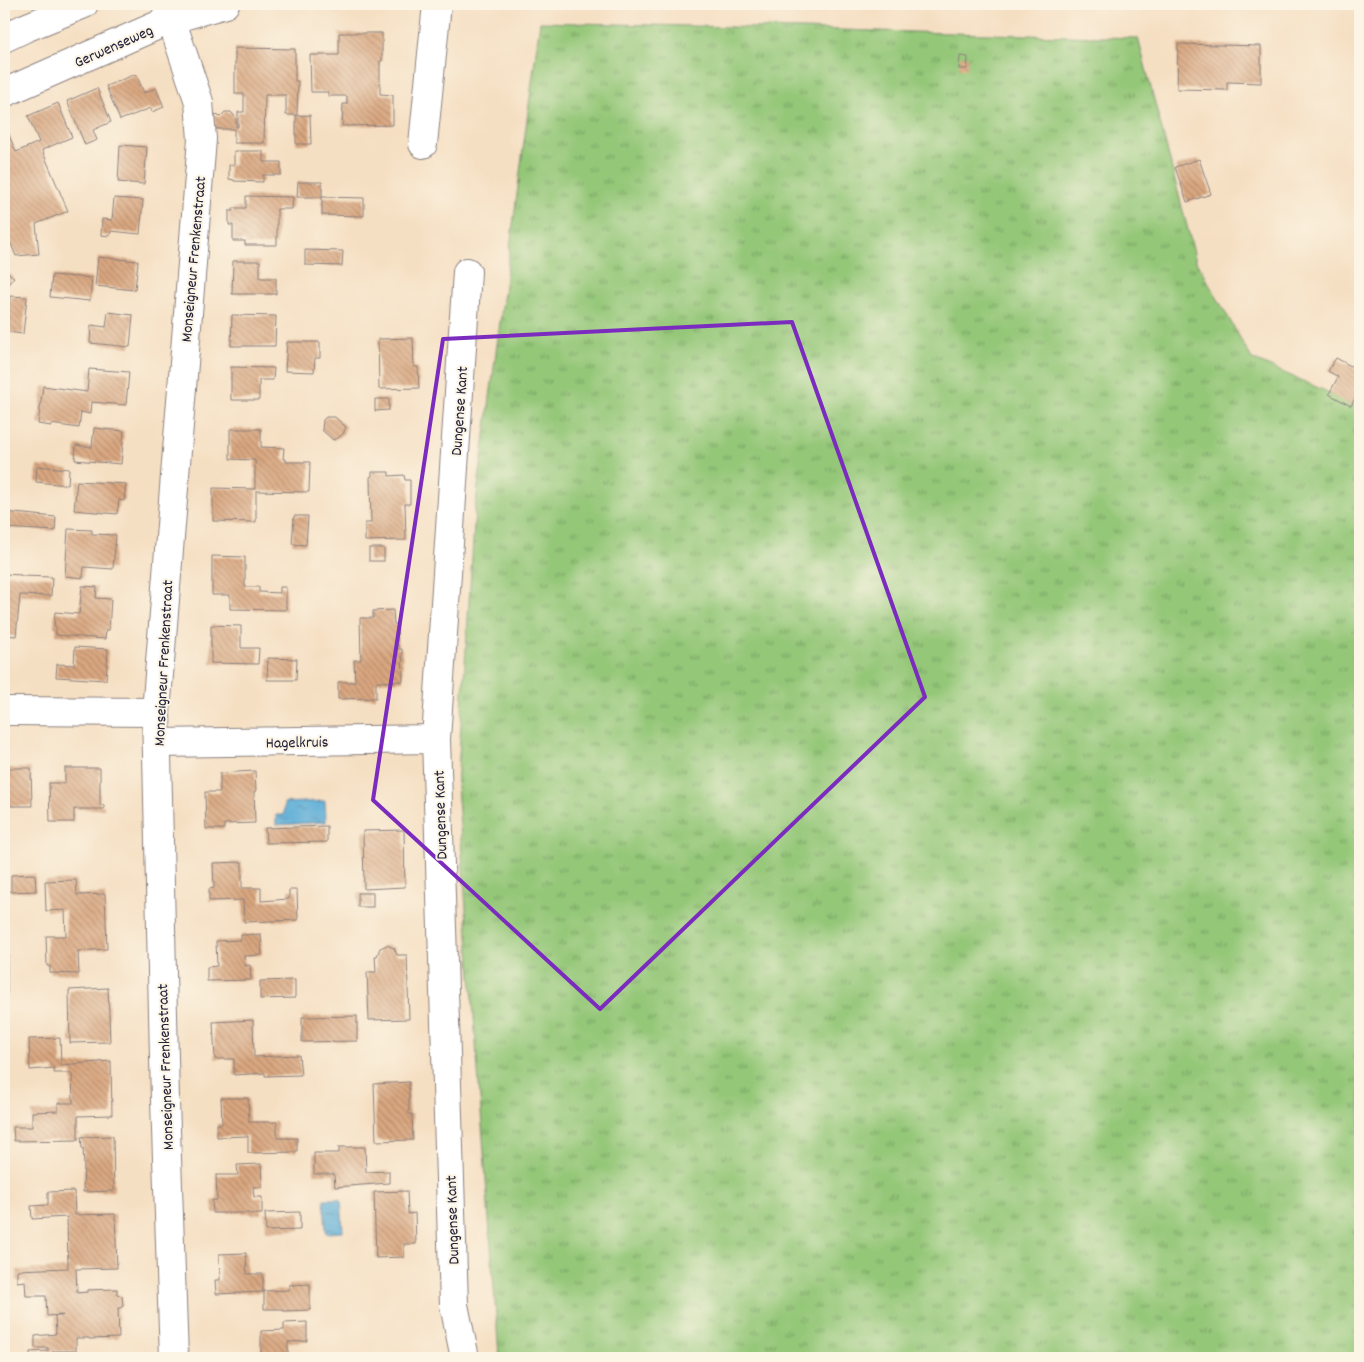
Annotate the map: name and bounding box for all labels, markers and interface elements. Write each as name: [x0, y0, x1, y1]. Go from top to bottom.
street label: Gerwenseweg: [71, 20, 157, 75]
street label: Monseigneur Frenkenstraat: [176, 175, 213, 343]
street label: Dungense Kant: [446, 366, 475, 457]
street label: Monseigneur Frenkenstraat: [149, 579, 180, 747]
street label: Hagelkruis: [266, 731, 329, 756]
street label: Dungense Kant: [428, 770, 455, 860]
street label: Monseigneur Frenkenstraat: [152, 983, 181, 1151]
street label: Dungense Kant: [440, 1175, 467, 1265]

